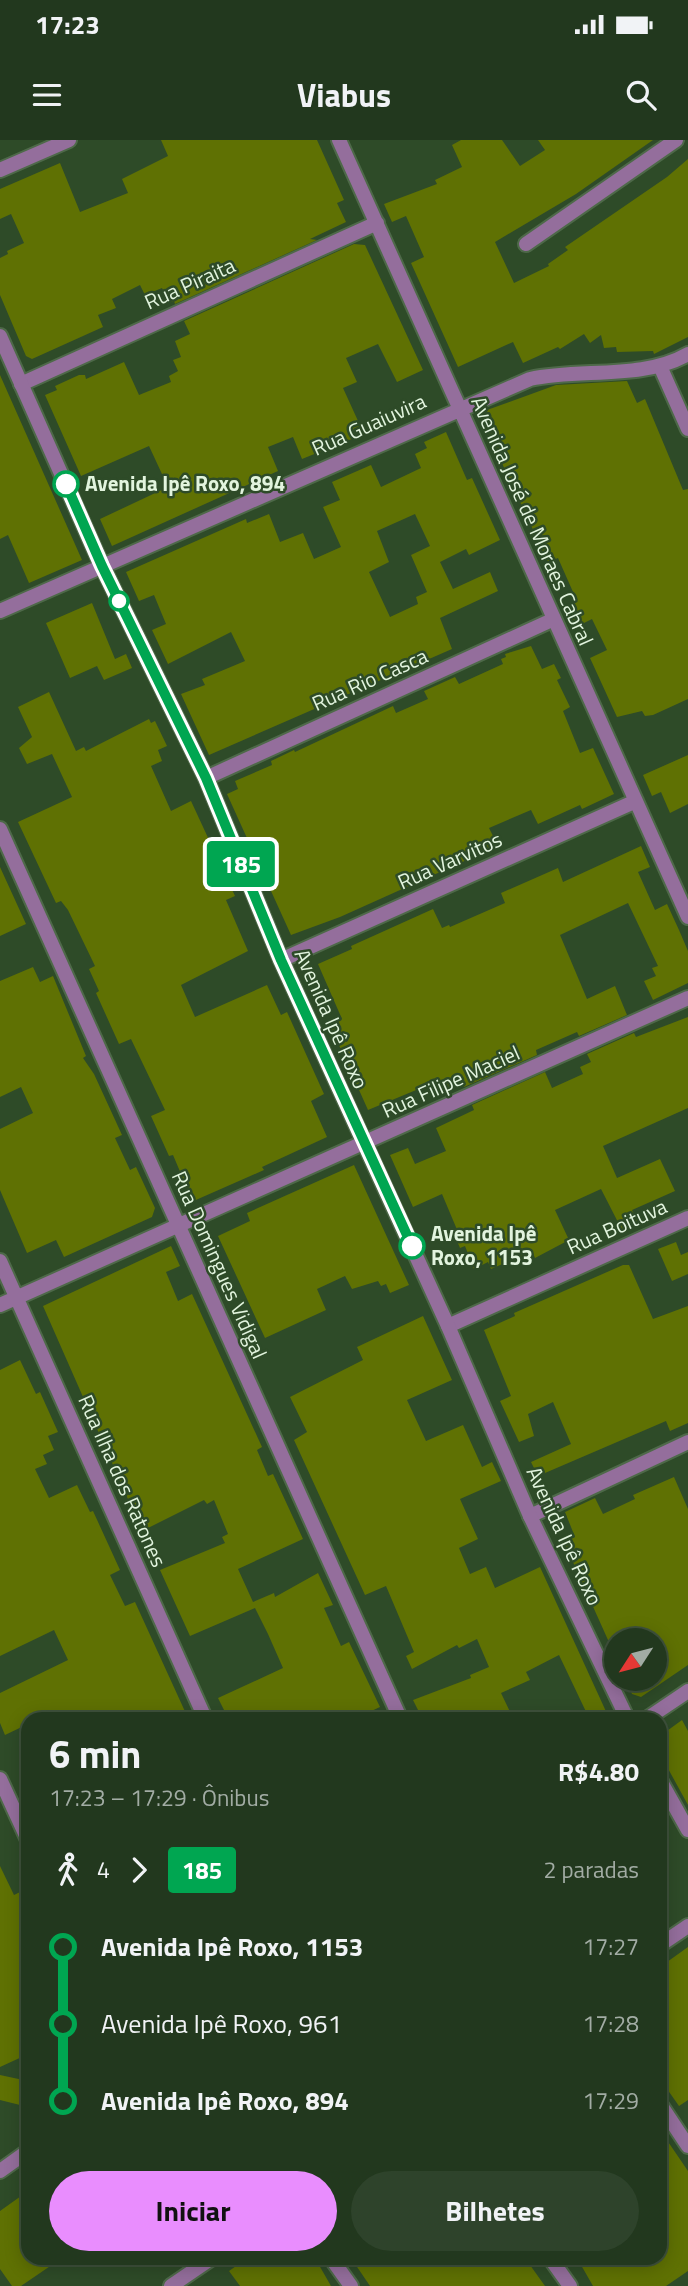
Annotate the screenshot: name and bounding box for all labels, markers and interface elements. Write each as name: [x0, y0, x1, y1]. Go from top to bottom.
text: 17:23: [35, 5, 100, 44]
text: Viabus: [297, 71, 391, 119]
icon: menu: [28, 76, 66, 114]
icon: search: [622, 76, 660, 114]
street label: Rua Piraita: [139, 249, 241, 317]
street label: Rua Guaiuvira: [306, 384, 431, 464]
street label: Avenida José de Moraes Cabral: [463, 391, 602, 651]
place label: Avenida Ipê Roxo, 894: [85, 467, 285, 499]
marker: Avenida Ipê Roxo, 894: [53, 471, 79, 497]
unlabelled marker: [109, 591, 129, 611]
street label: Rua Rio Casca: [307, 639, 433, 719]
street label: Rua Varvitos: [392, 823, 507, 897]
line badge: 185: [201, 841, 281, 887]
text: 185: [221, 846, 261, 882]
street label: Avenida Ipê Roxo: [287, 943, 377, 1094]
street label: Rua Filipe Maciel: [377, 1036, 525, 1126]
street label: Rua Domingues Vidigal: [164, 1165, 276, 1364]
street label: Rua Boituva: [561, 1190, 672, 1262]
place label: Avenida Ipê Roxo, 1153: [431, 1217, 536, 1273]
marker: Avenida Ipê Roxo, 1153: [399, 1233, 425, 1259]
street label: Rua Ilha dos Ratones: [71, 1389, 175, 1572]
street label: Avenida Ipê Roxo: [519, 1461, 611, 1610]
north arrow: [604, 1628, 667, 1690]
map controls: [604, 1628, 667, 1691]
text: 6 min: [49, 1725, 141, 1783]
text: R$4.80: [558, 1752, 639, 1791]
text: 17:23 – 17:29 · Ônibus: [49, 1780, 269, 1815]
icon: walk: [49, 1851, 87, 1889]
icon: forward: [120, 1851, 158, 1889]
text: 4: [97, 1852, 110, 1887]
text: 185: [182, 1852, 222, 1888]
text: 2 paradas: [544, 1852, 639, 1887]
text: Avenida Ipê Roxo, 1153: [101, 1927, 363, 1966]
text: 17:27: [582, 1929, 639, 1964]
text: Avenida Ipê Roxo, 961: [101, 2004, 342, 2043]
text: 17:28: [582, 2006, 639, 2041]
text: Avenida Ipê Roxo, 894: [101, 2081, 349, 2120]
text: 17:29: [582, 2083, 639, 2118]
button: Iniciar: [49, 2171, 337, 2251]
button: Bilhetes: [351, 2171, 639, 2251]

